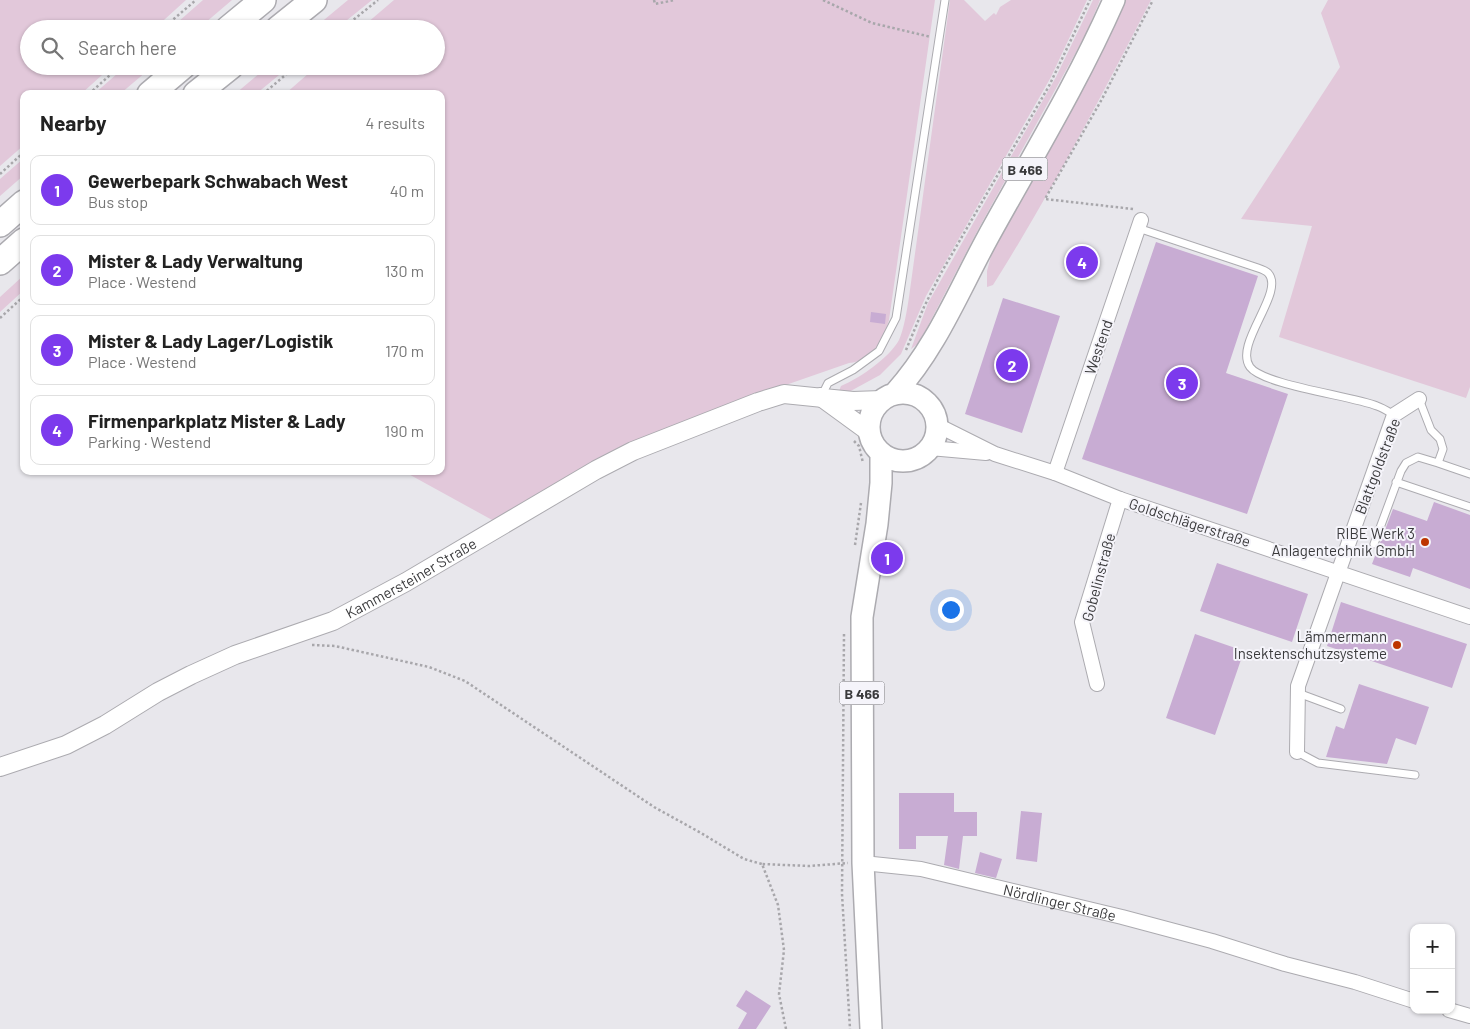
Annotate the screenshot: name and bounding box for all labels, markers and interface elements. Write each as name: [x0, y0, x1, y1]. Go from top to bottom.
search box: [20, 20, 445, 75]
icon: search: [38, 34, 66, 62]
text: Search here: [78, 36, 177, 59]
text: Nearby: [40, 110, 106, 135]
text: 4 results: [365, 113, 425, 132]
road number: B 466: [1002, 157, 1048, 180]
text: Gewerbepark Schwabach West: [88, 169, 348, 192]
text: 1: [54, 181, 60, 200]
text: 40 m: [390, 181, 424, 200]
text: Bus stop: [88, 192, 148, 211]
pin: 4: [1066, 243, 1098, 281]
text: Mister & Lady Verwaltung: [88, 249, 303, 272]
text: 2: [53, 261, 61, 280]
text: 130 m: [385, 261, 424, 280]
text: Place · Westend: [88, 272, 197, 291]
street label: Westend: [1080, 317, 1116, 377]
text: Mister & Lady Lager/Logistik: [88, 329, 333, 352]
text: 3: [53, 341, 61, 360]
text: 170 m: [385, 341, 424, 360]
pin: 2: [996, 346, 1028, 384]
text: Place · Westend: [88, 352, 197, 371]
pin: 3: [1166, 364, 1198, 402]
text: Firmenparkplatz Mister & Lady: [88, 409, 346, 432]
street label: Blattgoldstraße: [1350, 416, 1404, 516]
text: 4: [52, 421, 62, 440]
text: 190 m: [385, 421, 424, 440]
text: Parking · Westend: [88, 432, 211, 451]
street label: Goldschlägerstraße: [1127, 494, 1253, 550]
place label: RIBE Werk 3 Anlagentechnik GmbH: [1271, 524, 1415, 559]
street label: Gobelinstraße: [1078, 531, 1118, 623]
street label: Kammersteiner Straße: [342, 534, 479, 622]
marker: RIBE Werk 3 Anlagentechnik GmbH: [1419, 536, 1431, 548]
pin: 1: [871, 539, 903, 577]
your location: [938, 597, 964, 623]
place label: Lämmermann Insektenschutzsysteme: [1234, 627, 1387, 662]
marker: Lämmermann Insektenschutzsysteme: [1391, 639, 1403, 651]
road number: B 466: [840, 681, 884, 704]
street label: Nördlinger Straße: [1002, 880, 1118, 924]
map controls: [1410, 924, 1455, 1014]
button: +: [1410, 924, 1455, 969]
button: −: [1410, 969, 1455, 1014]

